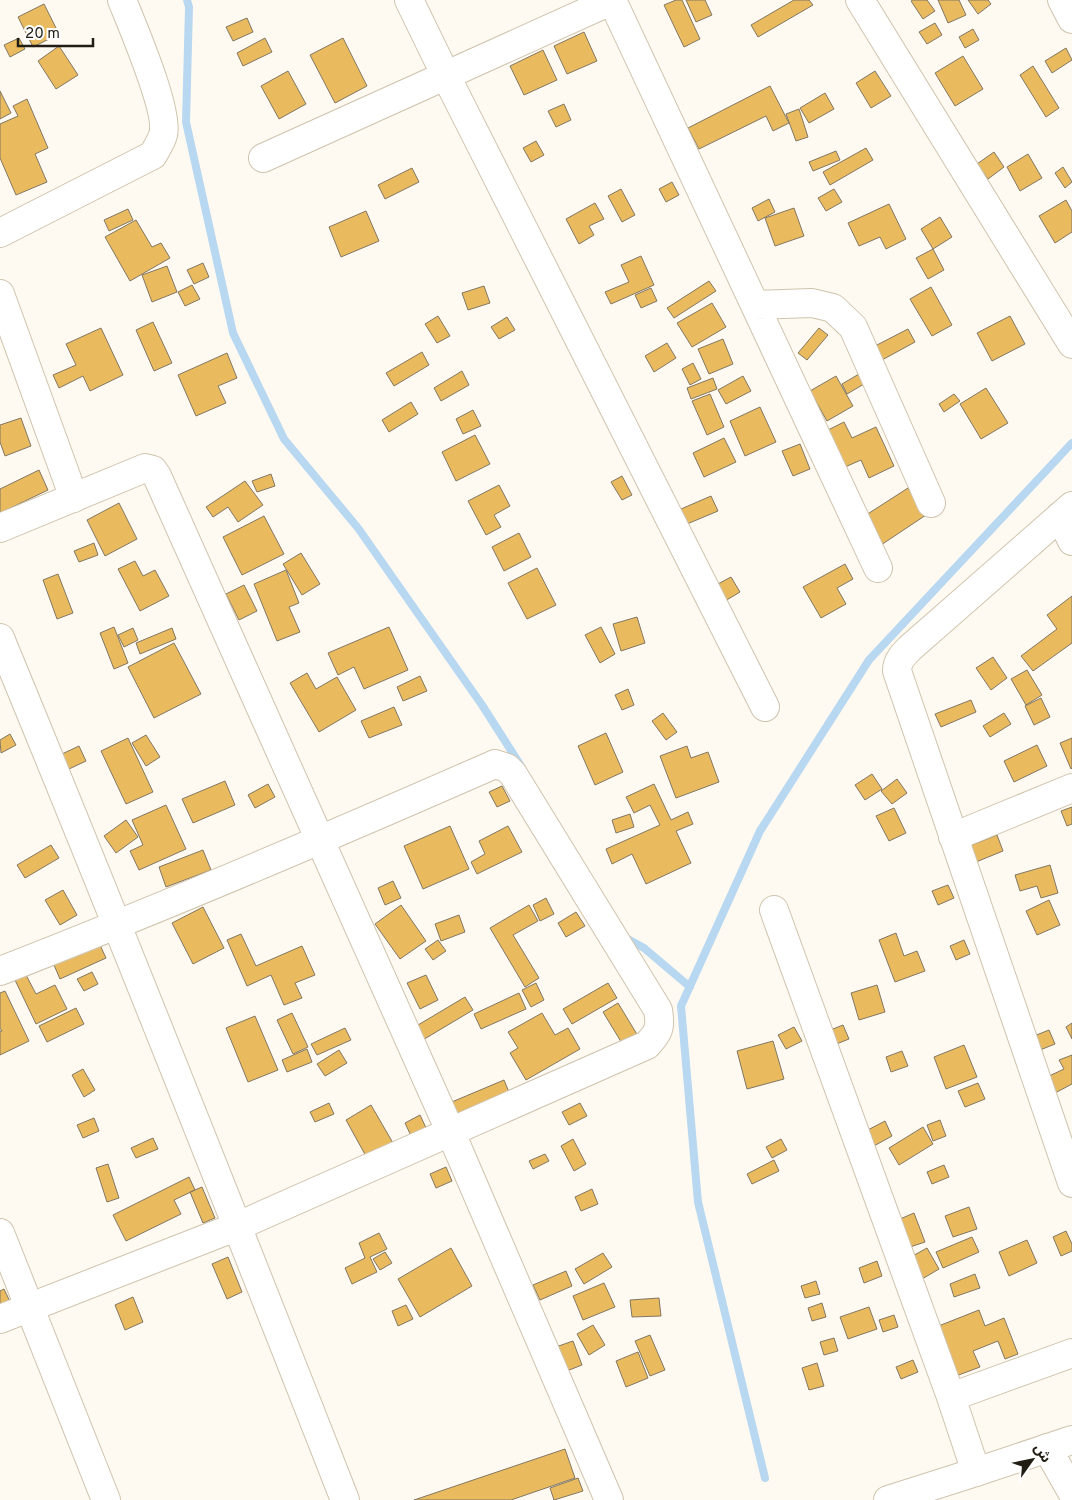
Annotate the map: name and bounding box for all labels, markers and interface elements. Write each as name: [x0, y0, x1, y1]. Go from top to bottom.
scale bar: [18, 15, 92, 47]
text: 20 m: [25, 25, 60, 44]
north arrow: [1007, 1435, 1057, 1485]
text: ش: [1029, 1441, 1054, 1466]

